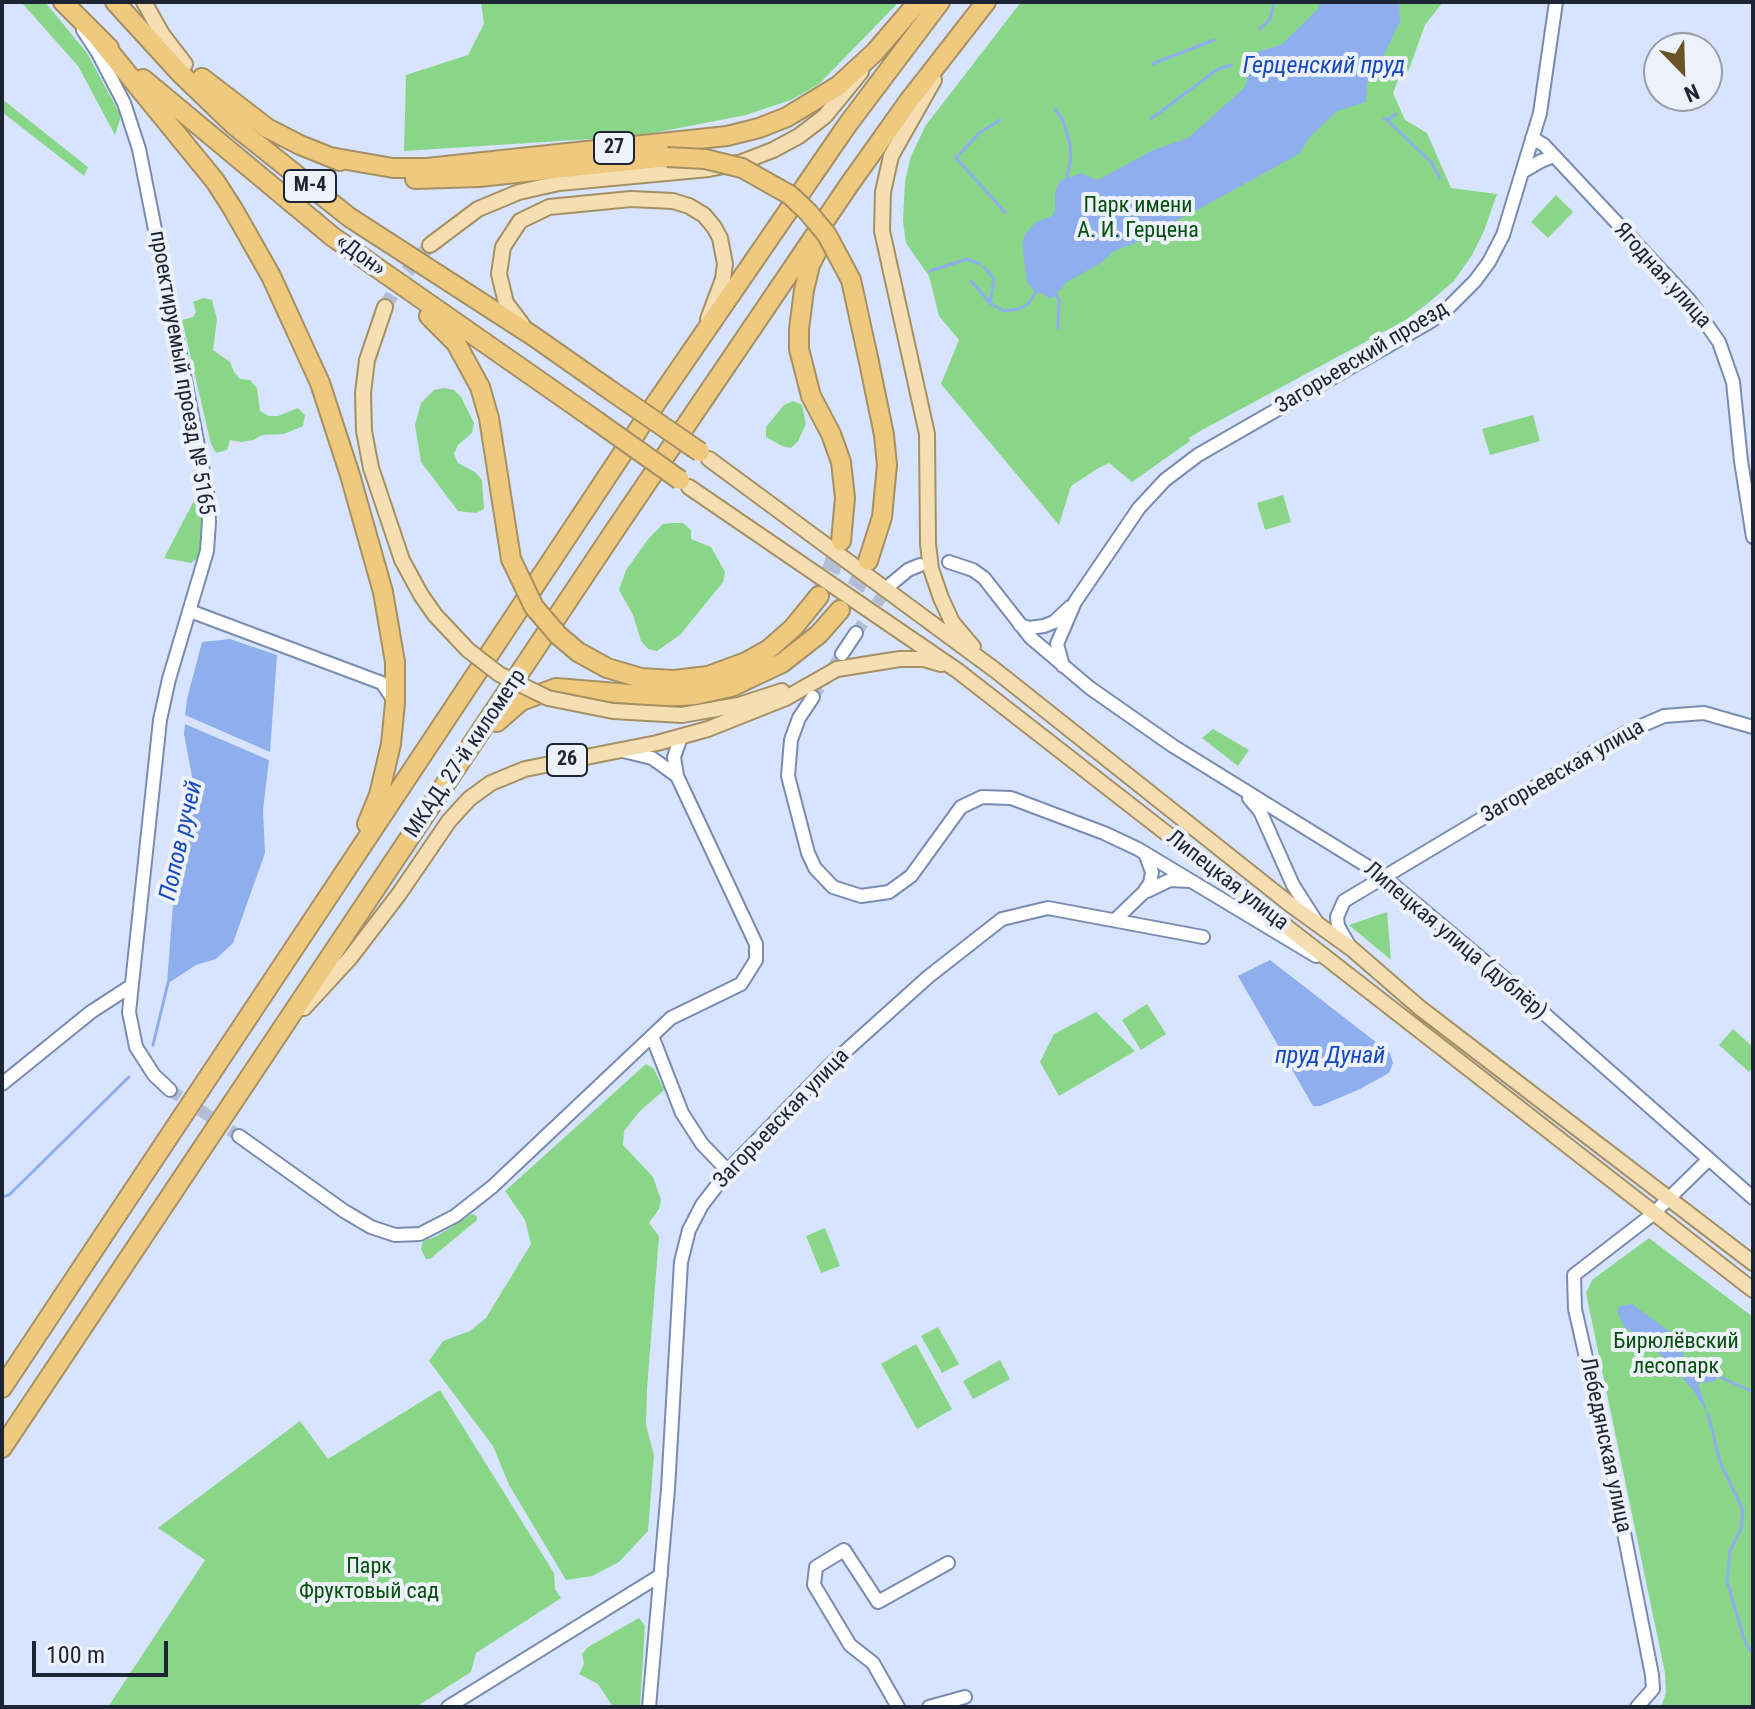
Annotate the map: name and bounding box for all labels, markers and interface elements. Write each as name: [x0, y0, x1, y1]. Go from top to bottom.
north arrow: [1643, 32, 1723, 112]
water label: Герценский пруд: [1243, 53, 1405, 81]
text: N: [1681, 79, 1703, 107]
road number: 27: [594, 132, 634, 164]
road number: М-4: [284, 170, 336, 202]
park label: Парк имени А. И. Герцена: [1077, 193, 1199, 244]
street label: Ягодная улица: [1608, 218, 1716, 334]
street label: проектируемый проезд № 5165: [143, 229, 219, 517]
street label: «Дон»: [330, 229, 390, 283]
street label: Загорьевский проезд: [1271, 296, 1453, 420]
street label: МКАД, 27-й километр: [400, 665, 532, 843]
street label: Загорьевская улица: [1477, 715, 1649, 829]
road number: 26: [547, 744, 587, 776]
water label: Попов ручей: [154, 778, 210, 904]
street label: Липецкая улица: [1161, 825, 1293, 937]
street label: Липецкая улица (дублёр): [1358, 857, 1552, 1025]
water label: пруд Дунай: [1275, 1043, 1385, 1071]
street label: Загорьевская улица: [709, 1044, 855, 1194]
park label: Бирюлёвский лесопарк: [1613, 1329, 1739, 1380]
street label: Лебедянская улица: [1574, 1355, 1636, 1535]
park label: Парк Фруктовый сад: [299, 1554, 439, 1606]
scale bar: [36, 1625, 172, 1675]
text: 100 m: [46, 1641, 105, 1669]

